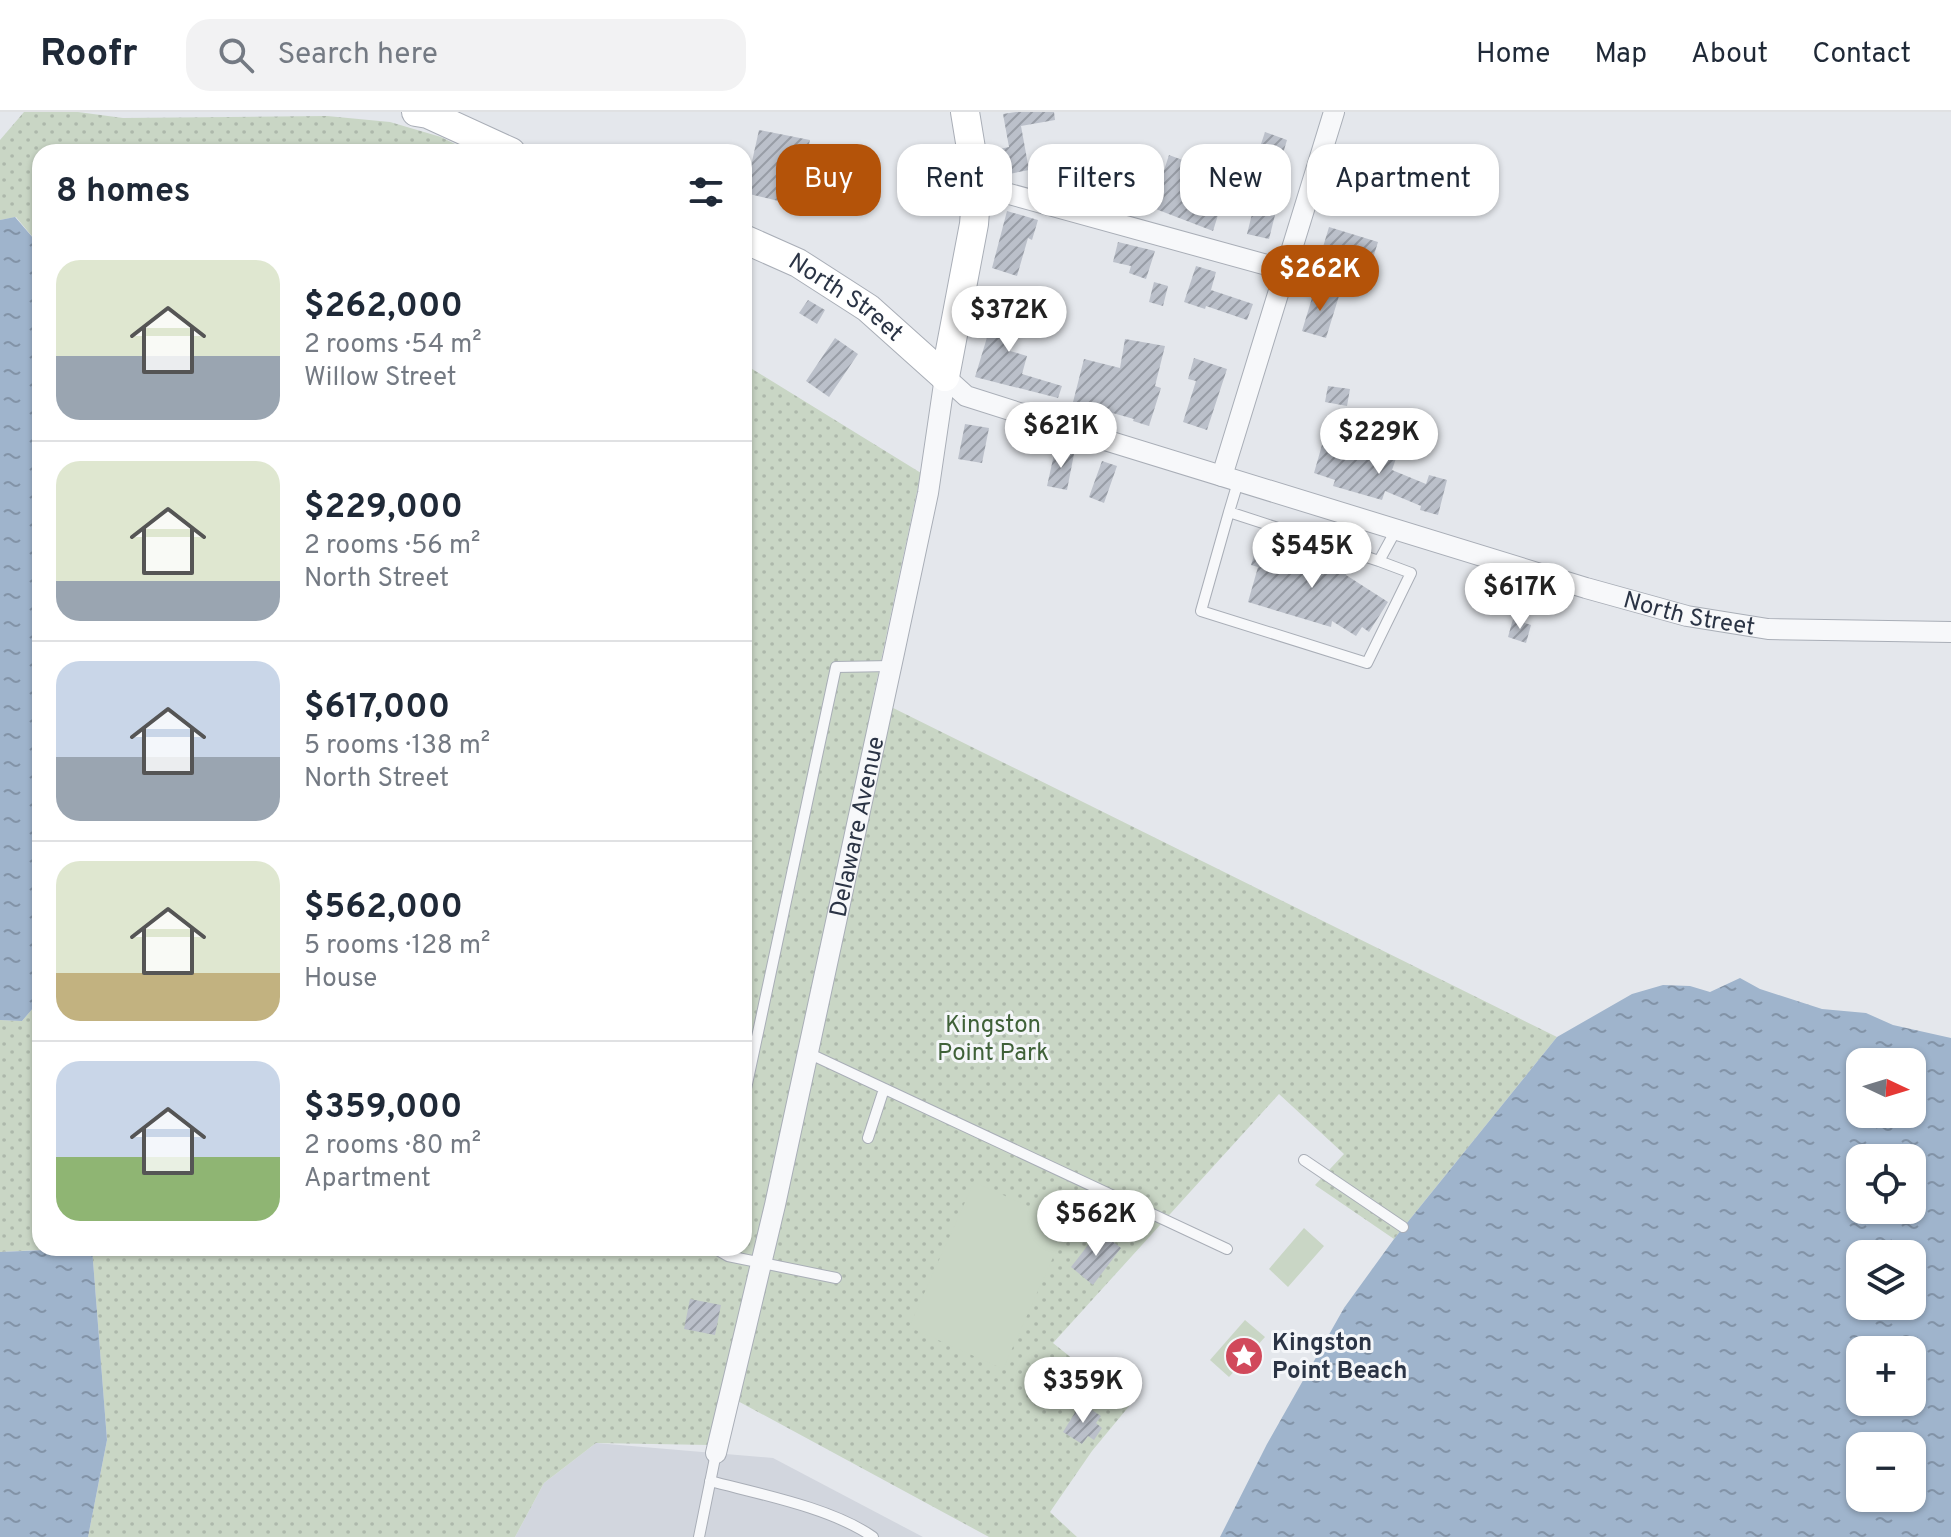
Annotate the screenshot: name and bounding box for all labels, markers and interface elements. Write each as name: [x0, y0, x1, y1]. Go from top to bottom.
search box: [186, 19, 746, 91]
text: Roofr: [40, 31, 138, 80]
icon: search: [214, 33, 258, 77]
text: Search here: [278, 37, 438, 74]
text: Home: [1476, 37, 1550, 73]
text: Map: [1594, 37, 1647, 73]
text: About: [1691, 37, 1768, 73]
text: Contact: [1812, 37, 1911, 73]
chip: Buy: [776, 144, 881, 216]
chip: Rent: [897, 144, 1012, 216]
chip: Filters: [1028, 144, 1164, 216]
chip: New: [1180, 144, 1291, 216]
chip: Apartment: [1307, 144, 1499, 216]
icon: filters: [684, 170, 728, 214]
text: 8 homes: [56, 171, 190, 214]
pin: $262K: [1264, 245, 1376, 313]
street label: North Street: [782, 248, 908, 349]
text: $262K: [1279, 254, 1361, 287]
text: $262,000: [304, 286, 463, 329]
pin: $372K: [953, 286, 1065, 354]
icon: home: [120, 292, 216, 388]
text: $372K: [970, 295, 1048, 328]
text: 2 rooms · 54 m²: [304, 329, 482, 362]
text: Willow Street: [304, 362, 457, 395]
pin: $621K: [1005, 402, 1117, 470]
pin: $229K: [1323, 408, 1435, 476]
text: $621K: [1023, 411, 1099, 444]
text: $229K: [1338, 417, 1420, 450]
text: $229,000: [304, 487, 463, 530]
icon: home: [120, 493, 216, 589]
pin: $545K: [1256, 522, 1368, 590]
text: 2 rooms · 56 m²: [304, 530, 480, 563]
text: $545K: [1270, 531, 1354, 564]
text: North Street: [304, 563, 449, 596]
pin: $617K: [1464, 563, 1576, 631]
text: $617K: [1483, 572, 1557, 605]
street label: North Street: [1620, 586, 1757, 644]
text: $617,000: [304, 687, 450, 730]
icon: home: [120, 693, 216, 789]
text: 5 rooms · 138 m²: [304, 730, 490, 763]
street label: Delaware Avenue: [824, 734, 893, 920]
text: North Street: [304, 763, 449, 796]
text: $562,000: [304, 887, 463, 930]
icon: home: [120, 893, 216, 989]
text: 5 rooms · 128 m²: [304, 930, 491, 963]
text: House: [304, 963, 377, 996]
park label: Kingston Point Park: [937, 1011, 1049, 1069]
north arrow: [1846, 1048, 1926, 1128]
map controls: [1846, 1048, 1926, 1512]
text: $359,000: [304, 1087, 462, 1130]
icon: home: [120, 1093, 216, 1189]
text: 2 rooms · 80 m²: [304, 1130, 481, 1163]
button: locate: [1846, 1144, 1926, 1224]
text: Apartment: [304, 1163, 431, 1196]
pin: $562K: [1040, 1190, 1152, 1258]
text: $562K: [1055, 1199, 1137, 1232]
button: layers: [1846, 1240, 1926, 1320]
place label: Kingston Point Beach: [1272, 1329, 1407, 1387]
place icon: Kingston Point Beach: [1223, 1335, 1265, 1377]
button: +: [1846, 1336, 1926, 1416]
pin: $359K: [1027, 1357, 1139, 1425]
text: $359K: [1042, 1366, 1124, 1399]
button: −: [1846, 1432, 1926, 1512]

